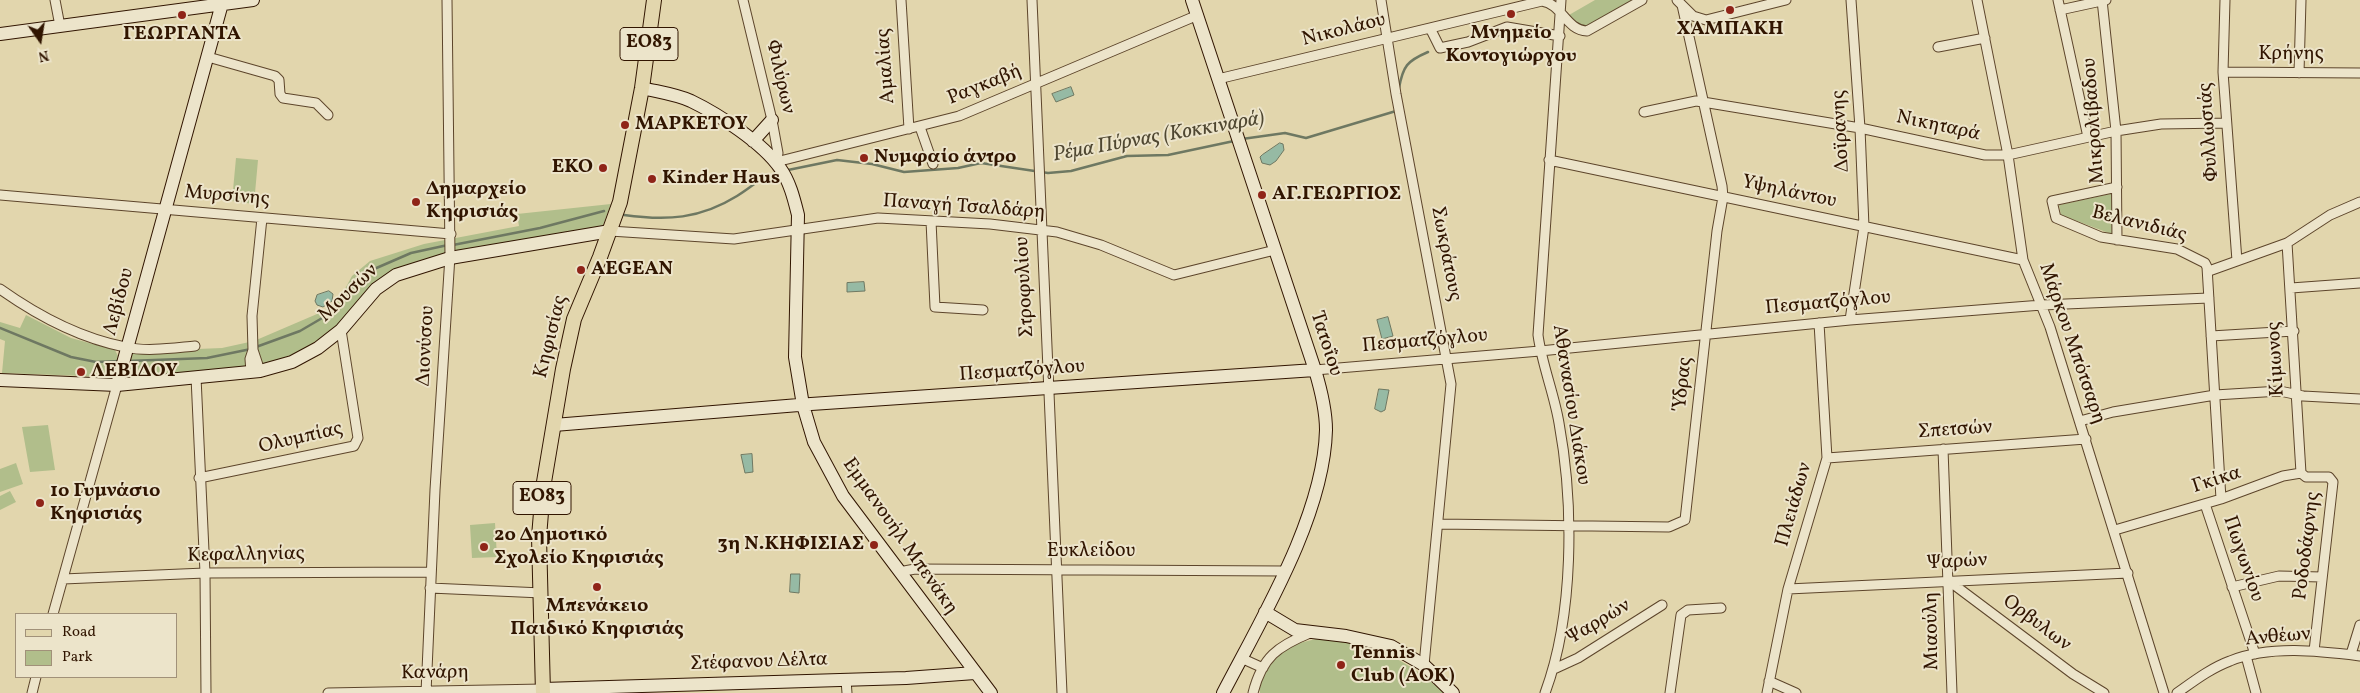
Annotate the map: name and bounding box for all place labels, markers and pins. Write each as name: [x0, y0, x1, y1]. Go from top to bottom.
marker: ΧΑΜΠΑΚΗ: [1724, 4, 1736, 16]
marker: Μνημείο Κοντογιώργου: [1505, 8, 1517, 20]
marker: ΓΕΩΡΓΑΝΤΑ: [176, 9, 188, 21]
place label: ΧΑΜΠΑΚΗ: [1676, 18, 1784, 42]
place label: Μνημείο Κοντογιώργου: [1446, 22, 1576, 69]
place label: ΓΕΩΡΓΑΝΤΑ: [123, 23, 241, 47]
place label: ΜΑΡΚΕΤΟΥ: [635, 113, 748, 137]
marker: ΜΑΡΚΕΤΟΥ: [619, 119, 631, 131]
place label: Νυμφαίο άντρο: [874, 146, 1016, 170]
marker: Νυμφαίο άντρο: [858, 152, 870, 164]
place label: EKO: [552, 156, 593, 180]
marker: EKO: [597, 162, 609, 174]
place label: Kinder Haus: [662, 167, 780, 191]
marker: Kinder Haus: [646, 173, 658, 185]
place label: Δημαρχείο Κηφισιάς: [426, 178, 526, 225]
place label: ΑΓ.ΓΕΩΡΓΙΟΣ: [1272, 183, 1401, 207]
marker: ΑΓ.ΓΕΩΡΓΙΟΣ: [1256, 189, 1268, 201]
marker: Δημαρχείο Κηφισιάς: [410, 196, 422, 208]
place label: AEGEAN: [591, 258, 673, 282]
marker: AEGEAN: [575, 264, 587, 276]
place label: ΛΕΒΙΔΟΥ: [91, 360, 178, 384]
marker: ΛΕΒΙΔΟΥ: [75, 366, 87, 378]
place label: 1ο Γυμνάσιο Κηφισιάς: [50, 480, 160, 527]
marker: 1ο Γυμνάσιο Κηφισιάς: [34, 497, 46, 509]
place label: 2ο Δημοτικό Σχολείο Κηφισιάς: [494, 524, 663, 571]
place label: 3η Ν.ΚΗΦΙΣΙΑΣ: [718, 533, 864, 557]
marker: 3η Ν.ΚΗΦΙΣΙΑΣ: [868, 539, 880, 551]
marker: 2ο Δημοτικό Σχολείο Κηφισιάς: [478, 541, 490, 553]
marker: Μπενάκειο Παιδικό Κηφισιάς: [591, 581, 603, 593]
place label: Μπενάκειο Παιδικό Κηφισιάς: [510, 595, 684, 642]
place label: Tennis Club (AOK): [1351, 642, 1455, 689]
marker: Tennis Club (AOK): [1335, 659, 1347, 671]

